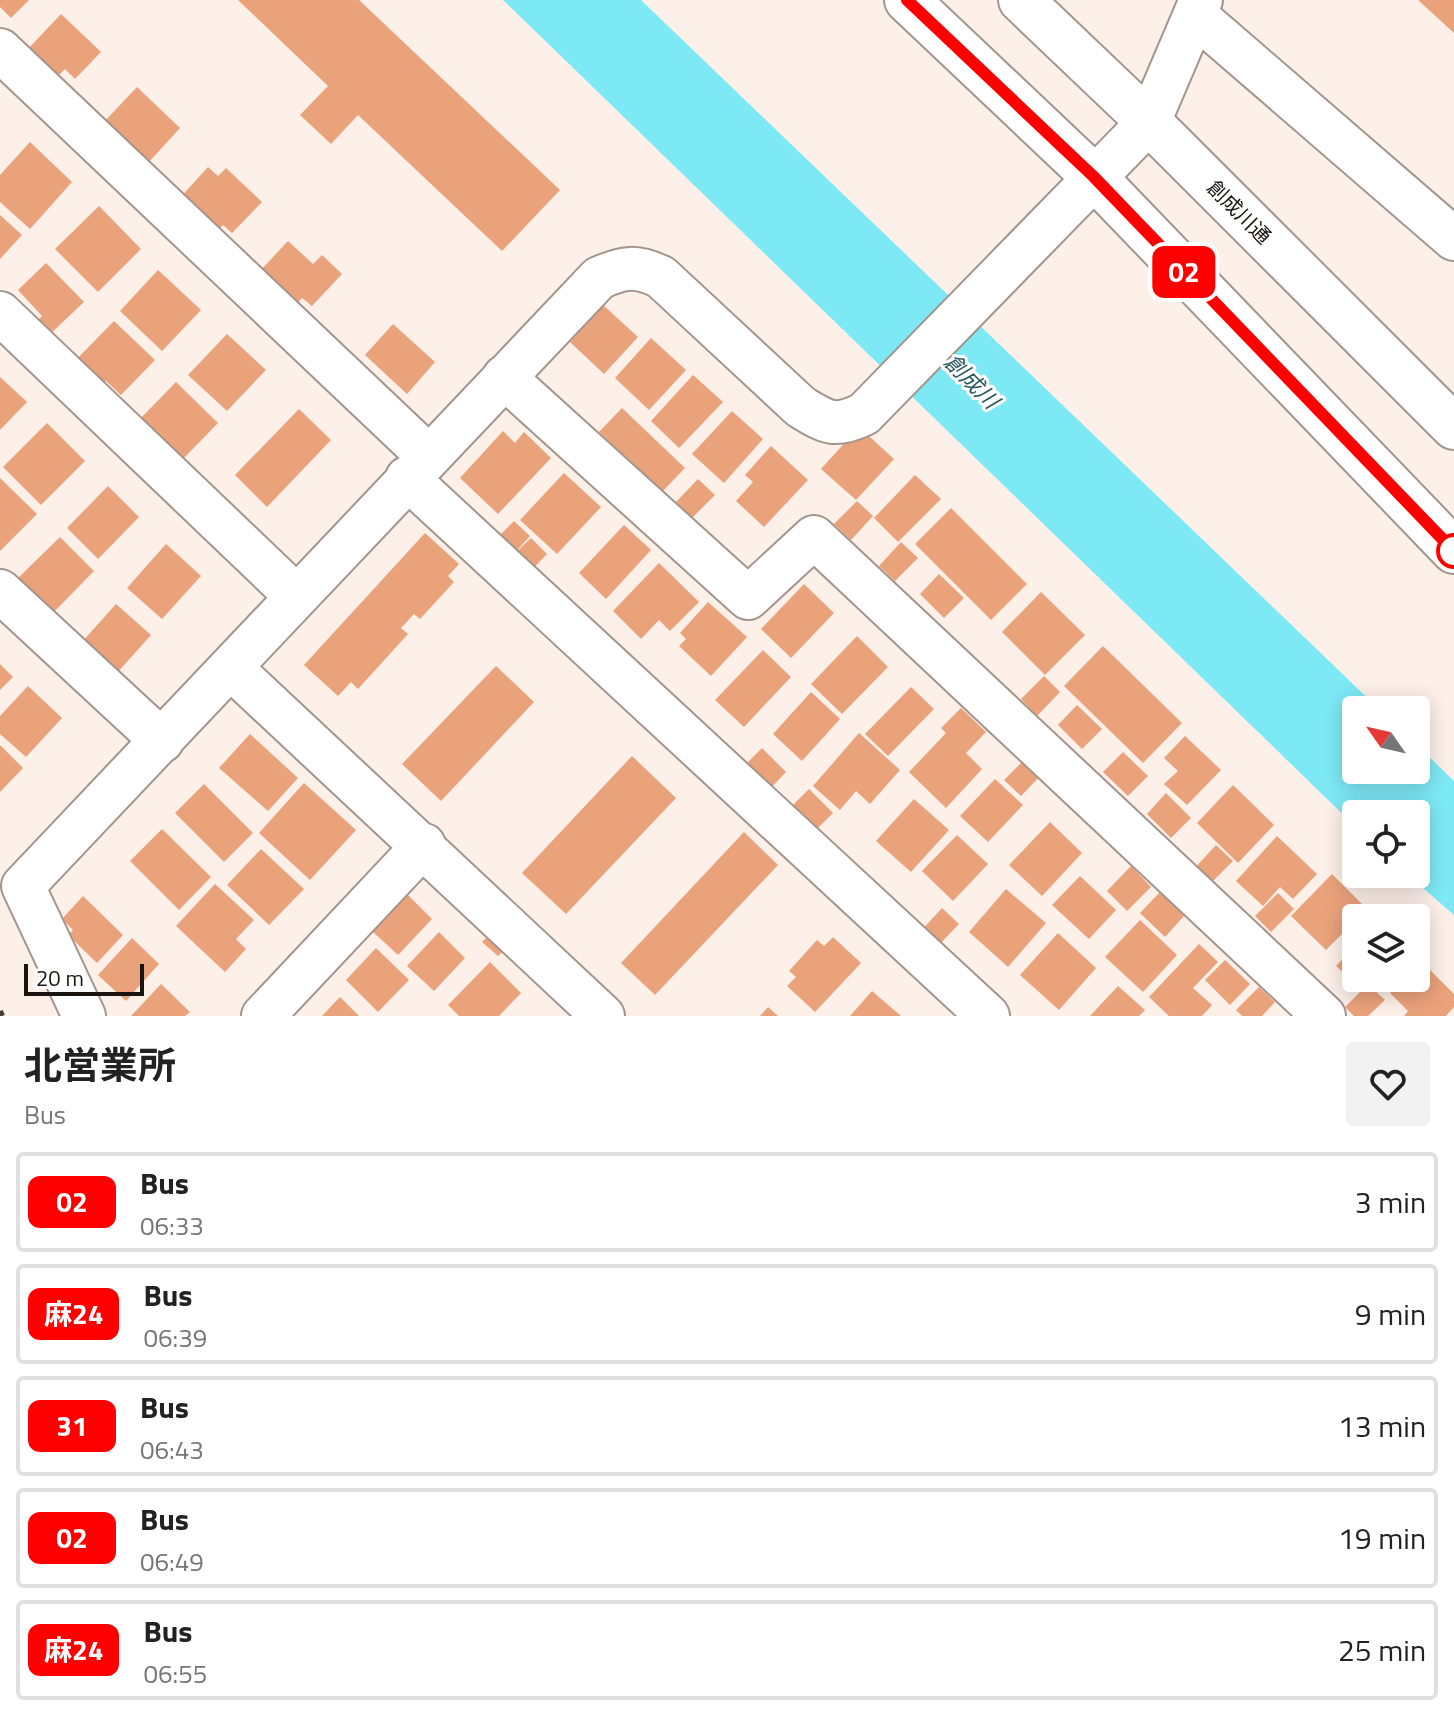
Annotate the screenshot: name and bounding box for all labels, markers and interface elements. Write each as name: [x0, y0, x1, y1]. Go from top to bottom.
street label: 創成川通: [1200, 172, 1279, 251]
line badge: 02: [1148, 246, 1220, 298]
text: 02: [1168, 250, 1200, 293]
water label: 創成川: [937, 346, 1009, 418]
unlabelled marker: [1437, 534, 1454, 568]
north arrow: [1342, 696, 1430, 784]
map controls: [1342, 696, 1430, 992]
button: locate: [1342, 800, 1430, 888]
button: layers: [1342, 904, 1430, 992]
scale bar: [24, 960, 144, 996]
text: 20 m: [36, 961, 84, 995]
text: 北営業所: [24, 1036, 176, 1094]
button: heart: [1346, 1042, 1430, 1126]
text: Bus: [24, 1095, 66, 1134]
text: Bus: [140, 1160, 189, 1206]
text: 3 min: [1355, 1179, 1426, 1225]
text: 02: [56, 1180, 88, 1223]
text: 06:33: [140, 1206, 204, 1245]
text: Bus: [143, 1272, 192, 1318]
text: 9 min: [1355, 1291, 1426, 1337]
text: 麻24: [44, 1292, 103, 1335]
text: 06:39: [143, 1318, 207, 1357]
text: Bus: [140, 1384, 189, 1430]
text: 13 min: [1338, 1403, 1426, 1449]
text: 31: [56, 1404, 88, 1447]
text: 06:43: [140, 1430, 204, 1469]
text: Bus: [140, 1496, 189, 1542]
text: 19 min: [1338, 1515, 1426, 1561]
text: 02: [56, 1516, 88, 1559]
text: 06:49: [140, 1542, 204, 1581]
text: Bus: [143, 1608, 192, 1654]
text: 25 min: [1338, 1627, 1426, 1673]
text: 麻24: [44, 1628, 103, 1671]
text: 06:55: [143, 1654, 207, 1693]

